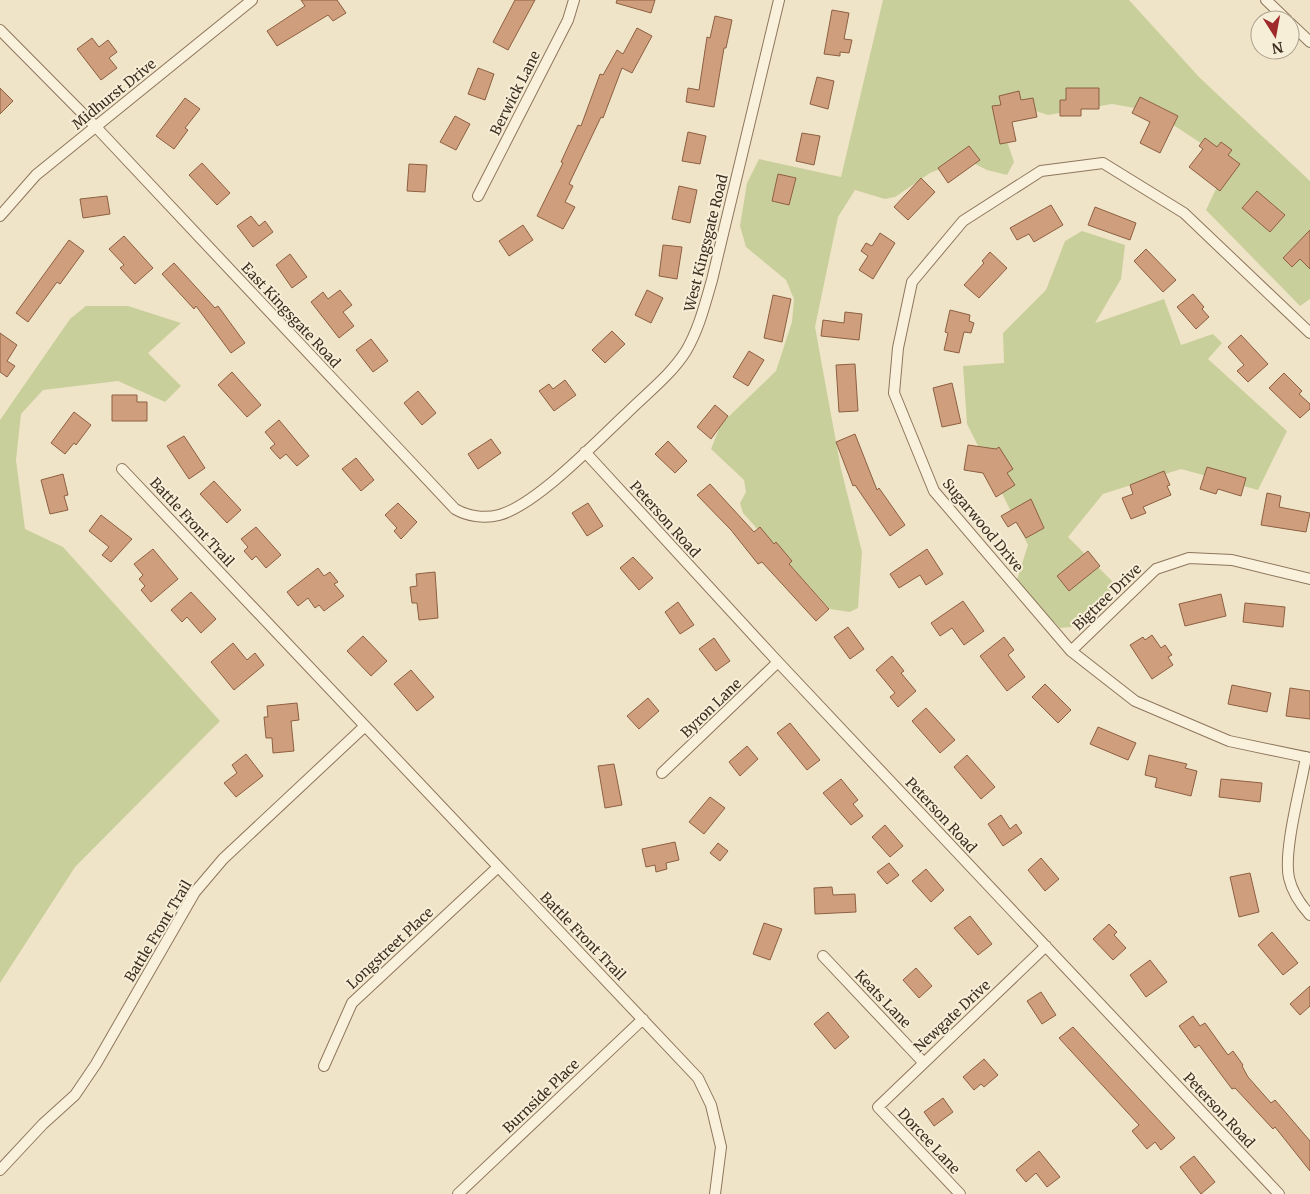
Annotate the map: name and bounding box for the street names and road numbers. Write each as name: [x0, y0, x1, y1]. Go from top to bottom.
street label: Berwick Lane: [486, 48, 544, 138]
street label: Midhurst Drive: [69, 55, 159, 133]
street label: West Kingsgate Road: [680, 172, 732, 315]
street label: East Kingsgate Road: [238, 259, 345, 372]
street label: Battle Front Trail: [146, 474, 238, 571]
street label: Sugarwood Drive: [939, 475, 1027, 575]
street label: Peterson Road: [626, 477, 704, 561]
street label: Bigtree Drive: [1069, 560, 1145, 634]
street label: Byron Lane: [677, 675, 745, 741]
street label: Peterson Road: [902, 774, 981, 857]
street label: Battle Front Trail: [121, 876, 196, 985]
street label: Battle Front Trail: [536, 888, 630, 984]
street label: Longstreet Place: [343, 903, 437, 993]
street label: Keats Lane: [851, 966, 915, 1032]
street label: Newgate Drive: [910, 976, 994, 1056]
street label: Burnside Place: [499, 1055, 583, 1137]
street label: Peterson Road: [1180, 1069, 1259, 1152]
street label: Dorcee Lane: [894, 1104, 964, 1178]

